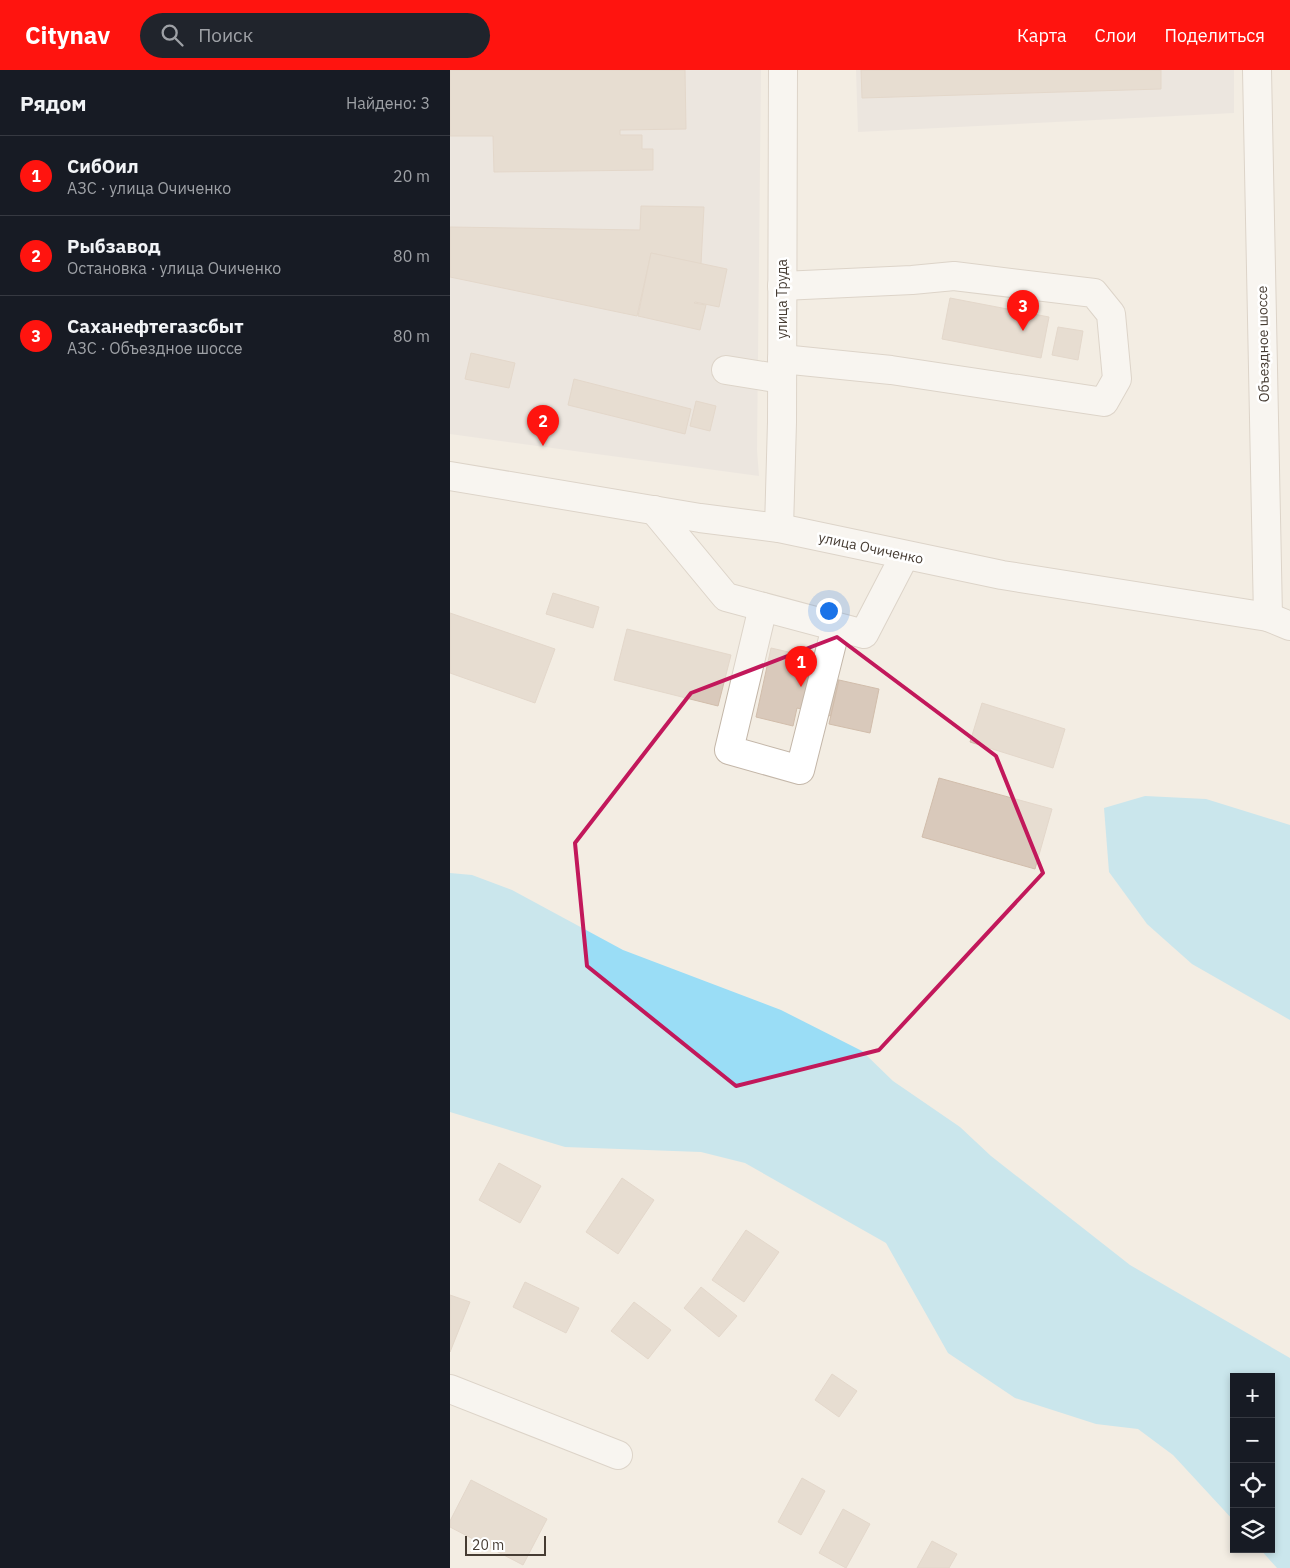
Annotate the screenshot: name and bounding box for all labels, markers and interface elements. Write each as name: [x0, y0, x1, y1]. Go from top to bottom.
search box: [140, 13, 490, 58]
text: Citynav: [25, 19, 110, 51]
icon: search: [158, 21, 186, 49]
text: Поиск: [198, 23, 253, 47]
text: Карта: [1017, 24, 1067, 47]
text: Слои: [1095, 24, 1137, 47]
text: Поделиться: [1165, 24, 1265, 47]
text: Рядом: [20, 89, 87, 117]
text: Найдено: 3: [346, 93, 430, 113]
text: СибОил: [67, 154, 139, 178]
text: 1: [31, 166, 41, 186]
text: 20 m: [393, 166, 430, 186]
text: АЗС · улица Очиченко: [67, 178, 231, 198]
text: Рыбзавод: [67, 234, 161, 258]
text: 2: [31, 246, 41, 266]
text: 80 m: [393, 246, 430, 266]
text: Остановка · улица Очиченко: [67, 258, 281, 278]
street label: улица Труда: [773, 258, 791, 339]
street label: Объездное шоссе: [1253, 285, 1273, 402]
pin: 3: [1007, 290, 1039, 331]
text: Саханефтегазсбыт: [67, 314, 244, 338]
text: 3: [31, 326, 41, 346]
text: 80 m: [393, 326, 430, 346]
text: АЗС · Объездное шоссе: [67, 338, 243, 358]
pin: 2: [527, 405, 559, 446]
street label: улица Очиченко: [817, 528, 925, 568]
your location: [816, 598, 842, 624]
pin: 1: [785, 646, 817, 687]
map controls: [1230, 1373, 1275, 1553]
button: +: [1230, 1373, 1275, 1418]
button: −: [1230, 1418, 1275, 1463]
button: locate: [1230, 1463, 1275, 1508]
button: layers: [1230, 1508, 1275, 1553]
scale bar: [465, 1533, 546, 1556]
text: 20 m: [472, 1536, 504, 1554]

